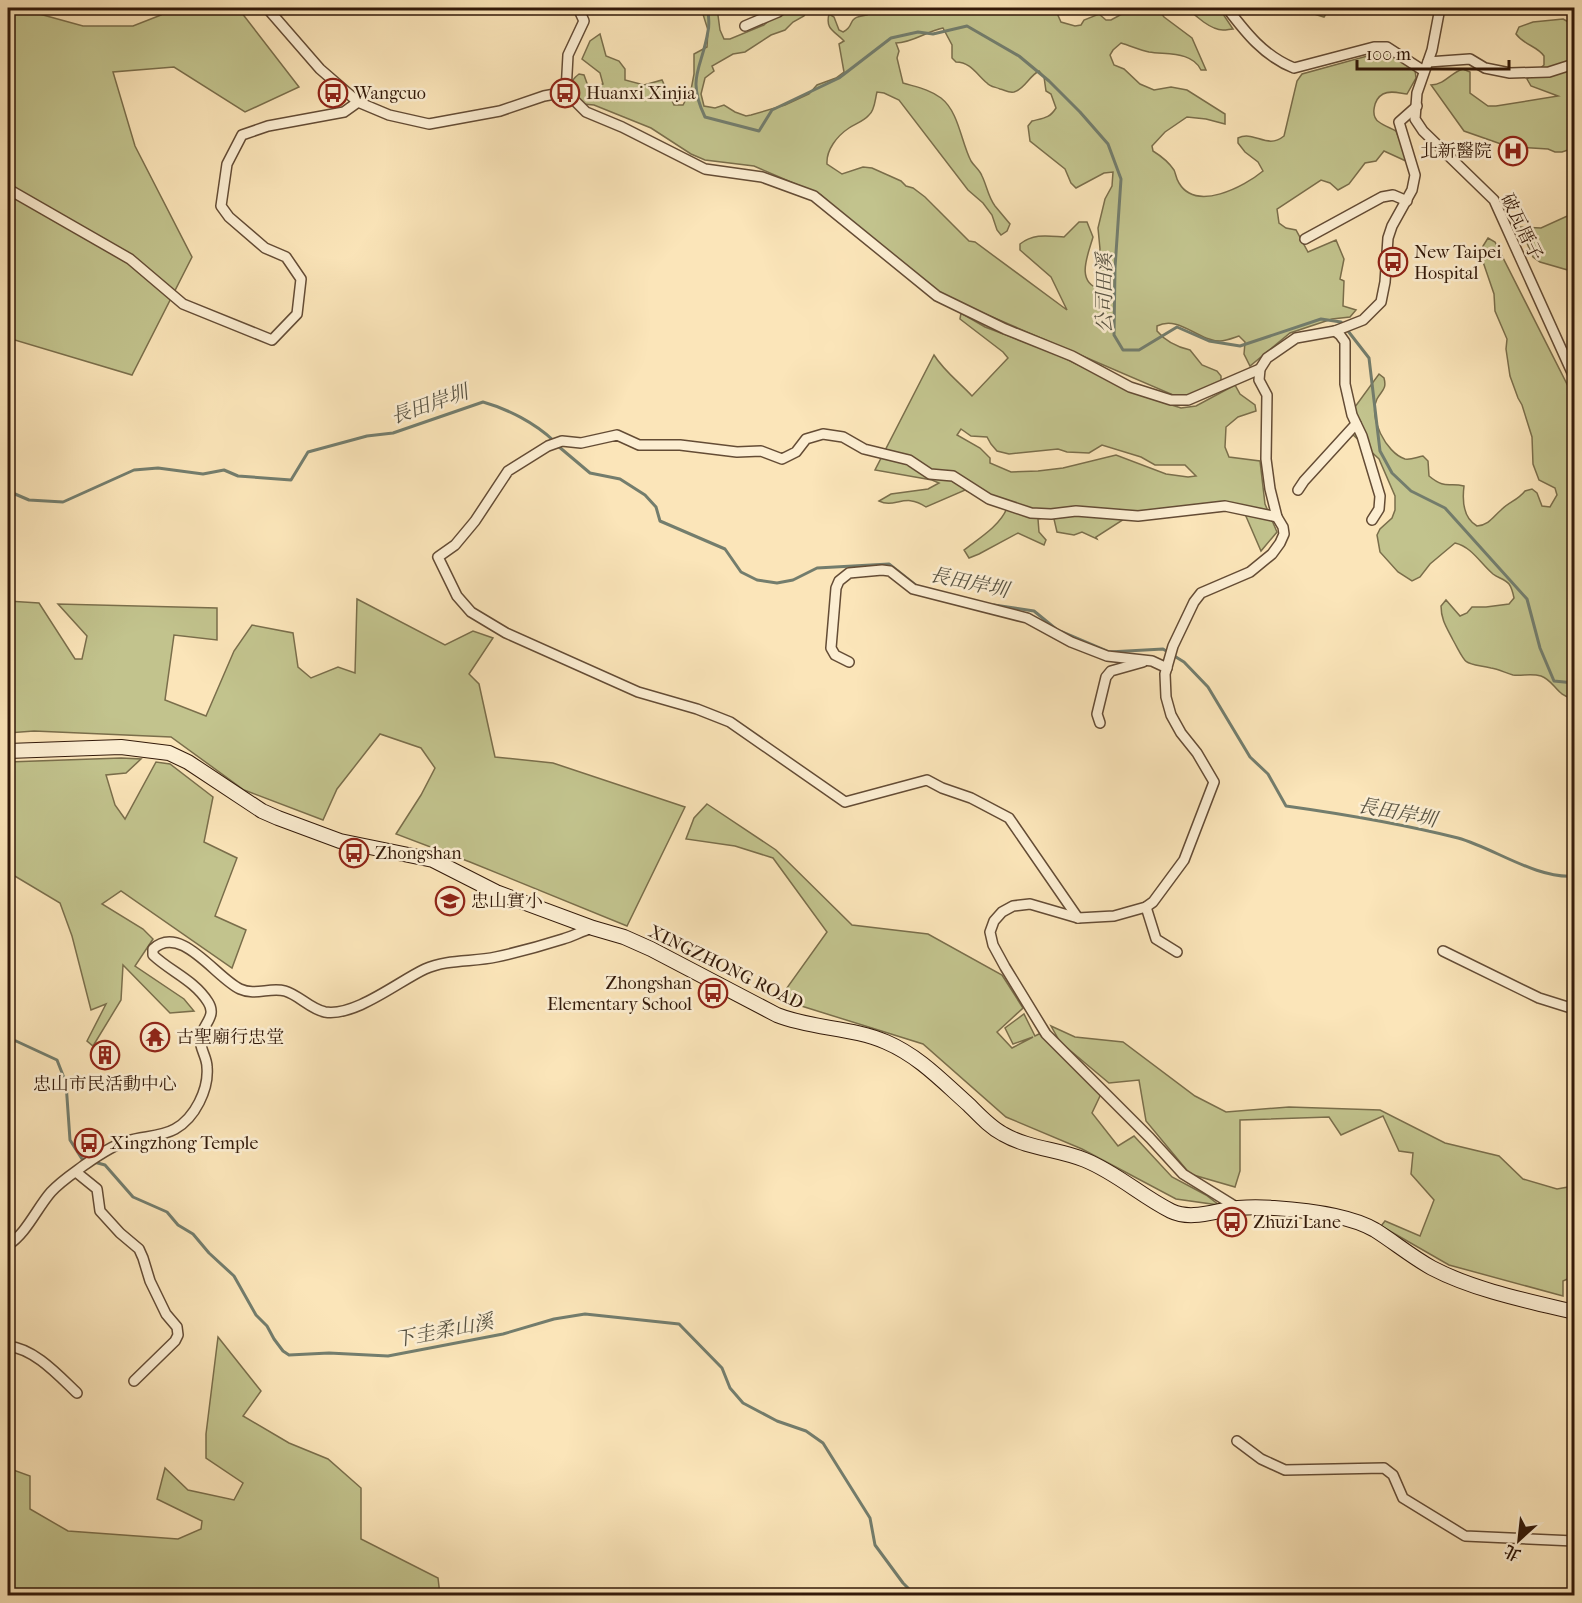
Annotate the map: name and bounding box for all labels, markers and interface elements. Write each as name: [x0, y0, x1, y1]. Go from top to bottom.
scale bar: [1357, 33, 1508, 71]
text: 100 m: [1366, 44, 1411, 65]
bus stop icon: Wangcuo: [317, 77, 349, 109]
bus stop icon: Huanxi Xinjia: [549, 77, 581, 109]
place label: Wangcuo: [353, 83, 426, 104]
place label: Huanxi Xinjia: [586, 83, 696, 104]
hospital icon: 北新醫院: [1497, 135, 1529, 167]
place label: 北新醫院: [1420, 141, 1492, 162]
street label: 破瓦厝子: [1496, 190, 1547, 264]
place label: New Taipei Hospital: [1414, 242, 1502, 284]
bus stop icon: New Taipei Hospital: [1377, 246, 1409, 278]
water label: 公司田溪: [1093, 251, 1116, 333]
water label: 長田岸圳: [388, 380, 474, 428]
water label: 長田岸圳: [927, 563, 1013, 603]
water label: 長田岸圳: [1355, 794, 1441, 832]
bus stop icon: Zhongshan: [338, 837, 370, 869]
place label: Zhongshan: [375, 843, 462, 864]
school or university icon: 忠山實小: [434, 885, 466, 917]
place label: 忠山實小: [471, 891, 543, 912]
street label: XINGZHONG ROAD: [645, 921, 807, 1014]
place label: Zhongshan Elementary School: [547, 973, 693, 1015]
bus stop icon: Zhongshan Elementary School: [697, 977, 729, 1009]
temple icon: 古聖廟行忠堂: [139, 1021, 171, 1053]
place label: 古聖廟行忠堂: [176, 1027, 284, 1048]
building icon: 忠山市民活動中心: [89, 1039, 121, 1071]
place label: 忠山市民活動中心: [33, 1074, 177, 1095]
bus stop icon: Xingzhong Temple: [73, 1127, 105, 1159]
place label: Xingzhong Temple: [110, 1133, 258, 1154]
bus stop icon: Zhuzi Lane: [1216, 1206, 1248, 1238]
place label: Zhuzi Lane: [1253, 1212, 1341, 1233]
water label: 下圭柔山溪: [393, 1309, 497, 1351]
north arrow: [1489, 1510, 1549, 1570]
text: 北: [1501, 1541, 1524, 1565]

